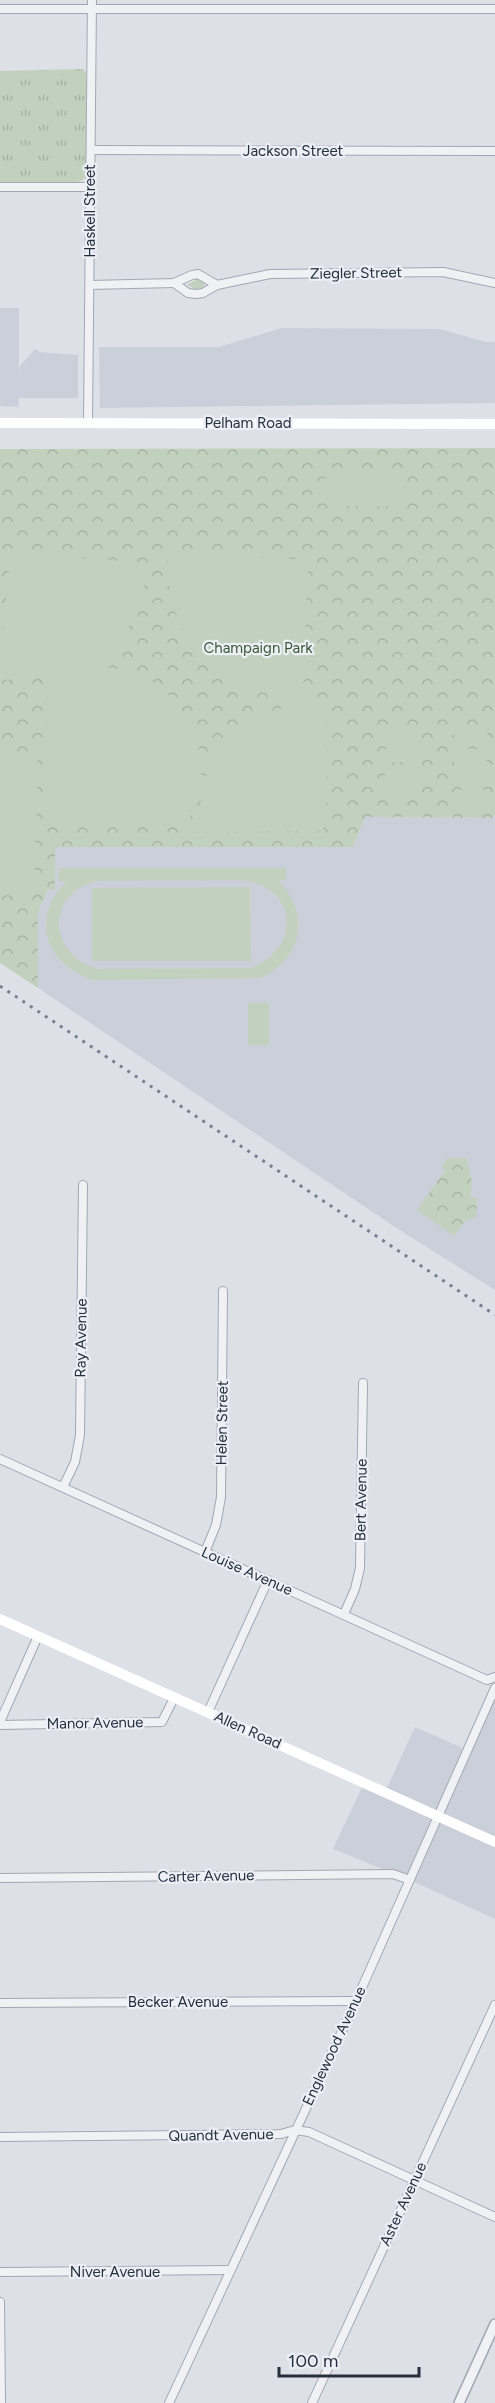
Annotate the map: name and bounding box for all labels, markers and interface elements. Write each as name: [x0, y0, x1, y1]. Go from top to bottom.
street label: Jackson Street: [243, 142, 344, 160]
street label: Haskell Street: [81, 164, 99, 258]
street label: Ziegler Street: [310, 263, 403, 283]
street label: Pelham Road: [204, 414, 292, 432]
park label: Champaign Park: [203, 639, 313, 657]
street label: Ray Avenue: [71, 1298, 91, 1378]
street label: Helen Street: [212, 1380, 232, 1466]
street label: Bert Avenue: [351, 1459, 371, 1541]
street label: Louise Avenue: [199, 1543, 295, 1599]
street label: Allen Road: [212, 1707, 284, 1753]
street label: Manor Avenue: [46, 1713, 144, 1733]
street label: Carter Avenue: [157, 1866, 255, 1886]
street label: Englewood Avenue: [298, 1983, 370, 2109]
street label: Becker Avenue: [128, 1993, 228, 2011]
street label: Quandt Avenue: [168, 2125, 274, 2145]
street label: Aster Avenue: [376, 2159, 430, 2249]
street label: Niver Avenue: [70, 2263, 160, 2281]
scale bar: [279, 2340, 418, 2378]
text: 100 m: [288, 2350, 338, 2372]

